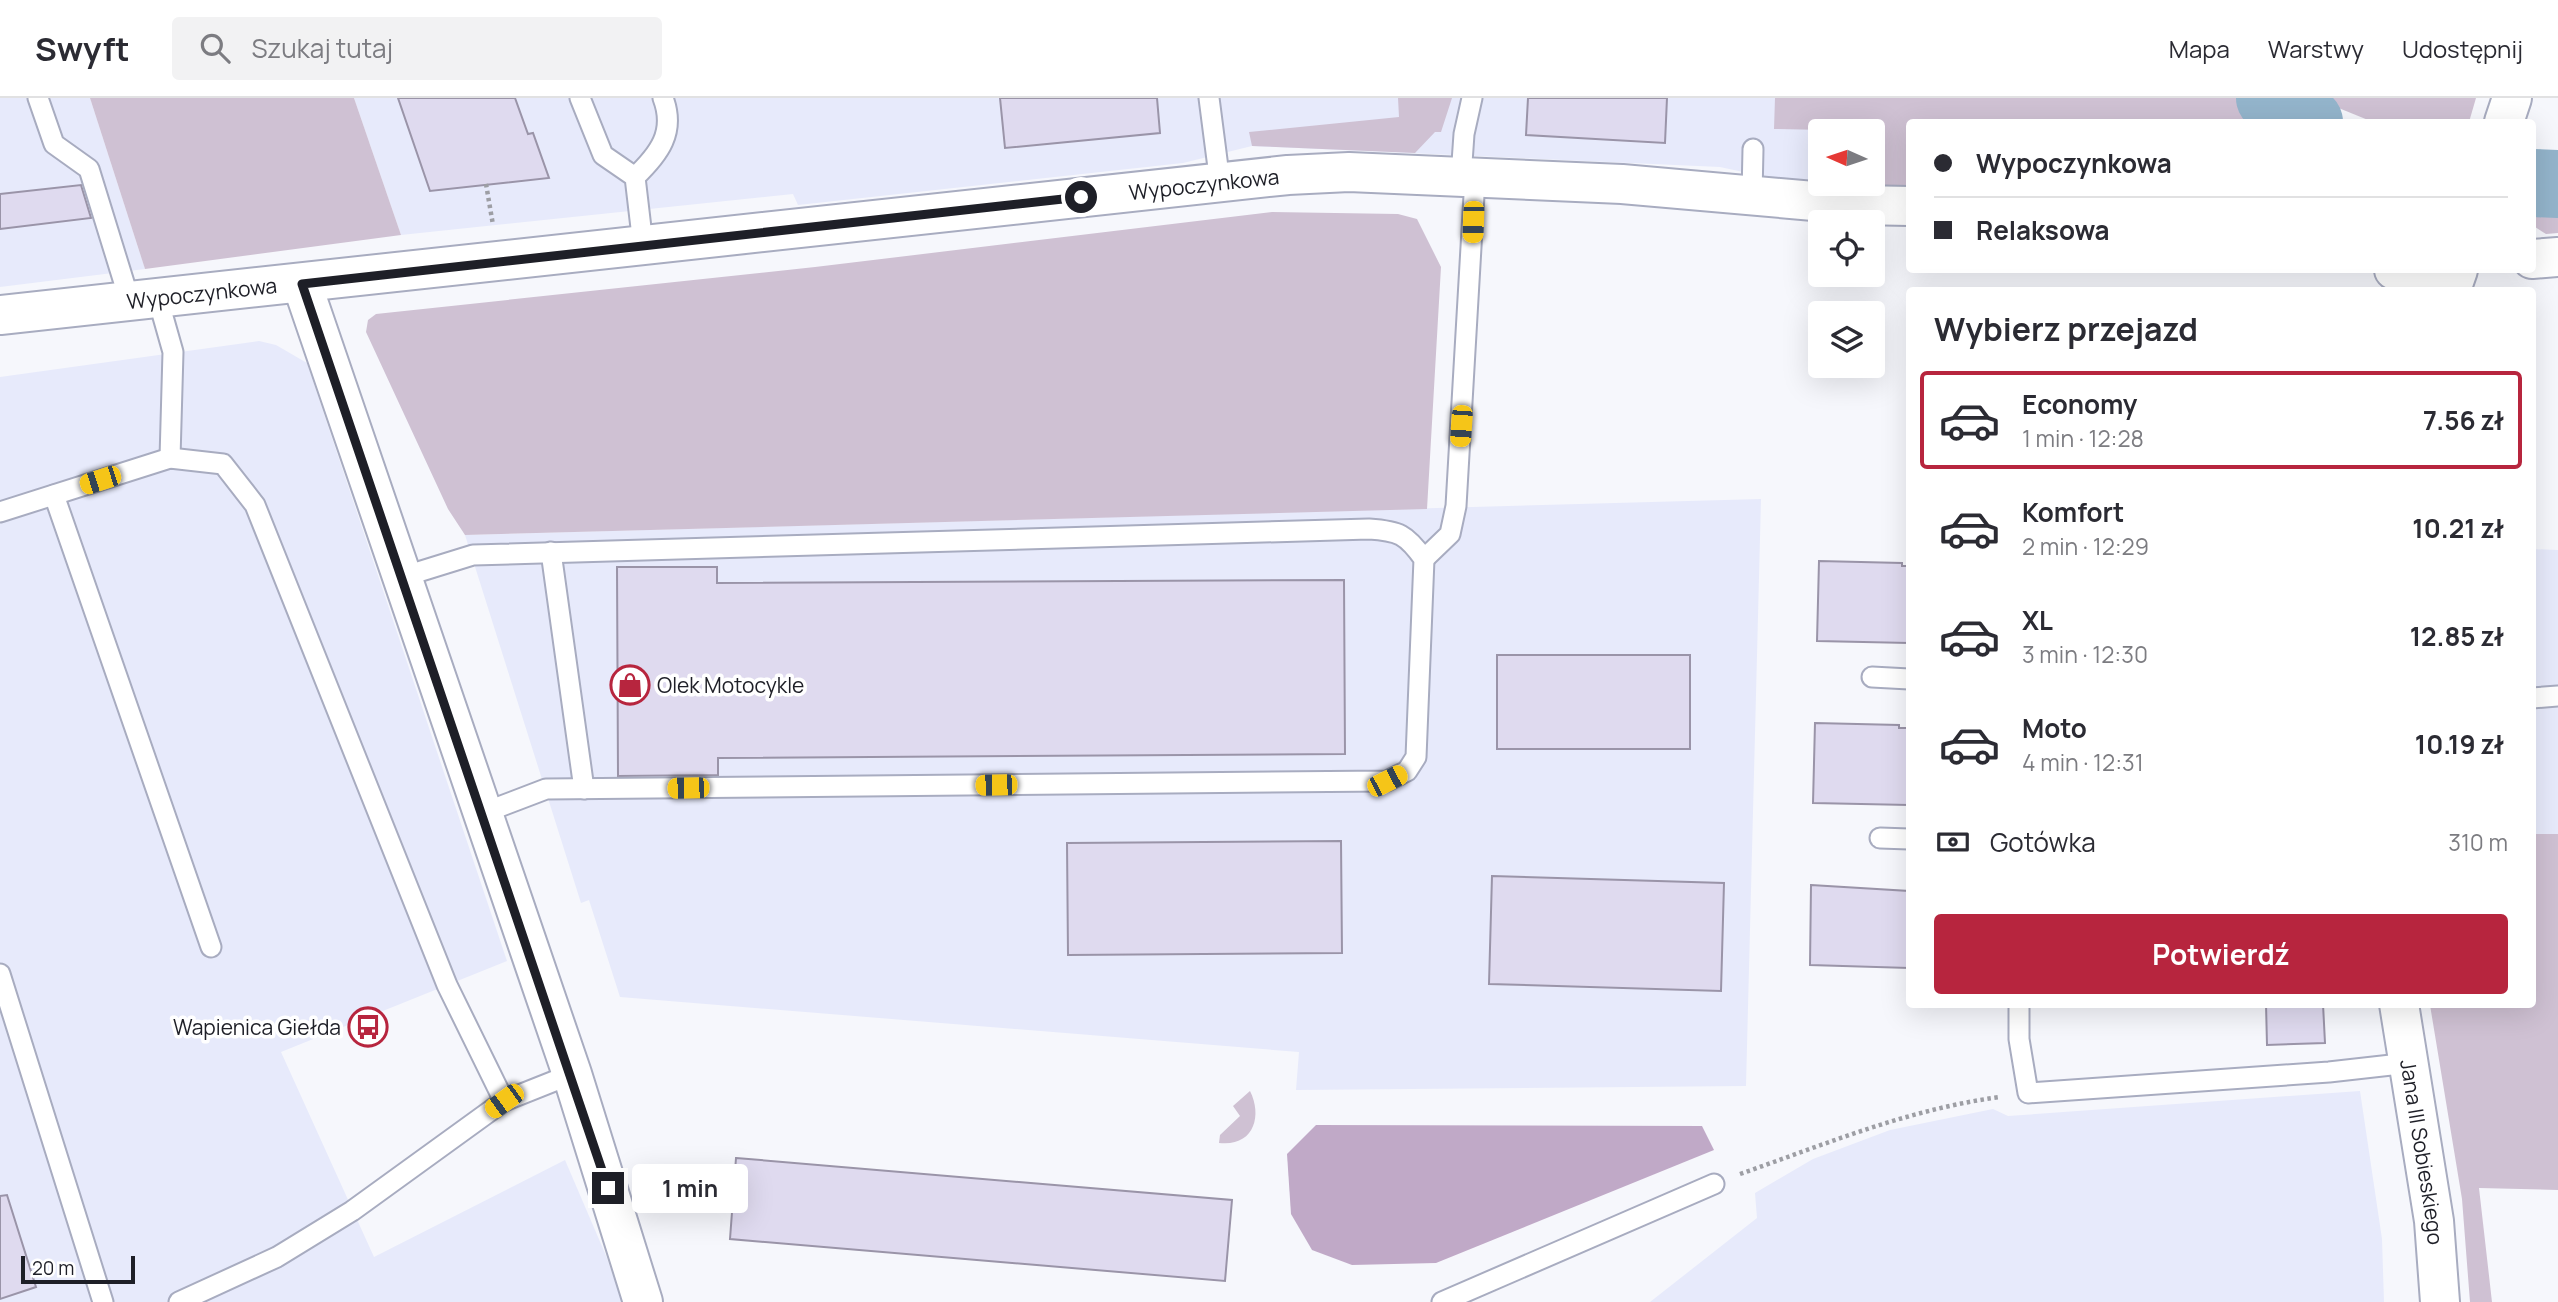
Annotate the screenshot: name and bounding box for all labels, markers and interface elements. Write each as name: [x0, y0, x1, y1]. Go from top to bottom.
search box: [172, 17, 662, 80]
text: Swyft: [35, 26, 130, 71]
icon: search: [196, 29, 234, 67]
text: Szukaj tutaj: [252, 30, 393, 66]
text: Mapa: [2169, 32, 2230, 65]
text: Warstwy: [2268, 32, 2364, 65]
text: Udostępnij: [2402, 32, 2523, 65]
north arrow: [1808, 119, 1885, 196]
map controls: [1808, 119, 1885, 378]
text: Wypoczynkowa: [1976, 145, 2172, 181]
street label: Wypoczynkowa: [1127, 162, 1280, 206]
route start: [1065, 181, 1097, 213]
car: [1462, 201, 1485, 243]
button: locate: [1808, 210, 1885, 287]
text: Relaksowa: [1976, 212, 2110, 248]
street label: Wypoczynkowa: [125, 271, 278, 315]
button: layers: [1808, 301, 1885, 378]
text: Wybierz przejazd: [1934, 307, 2198, 351]
text: Economy: [2022, 386, 2137, 422]
icon: car: [1938, 389, 2001, 452]
text: 7.56 zł: [2423, 402, 2504, 438]
car: [1450, 404, 1473, 448]
text: 1 min · 12:28: [2022, 422, 2144, 454]
car: [77, 464, 124, 496]
text: Komfort: [2022, 494, 2124, 530]
icon: car: [1938, 497, 2001, 560]
text: 10.21 zł: [2412, 510, 2504, 546]
text: 2 min · 12:29: [2022, 530, 2149, 562]
text: XL: [2022, 602, 2053, 638]
icon: car: [1938, 605, 2001, 668]
text: 12.85 zł: [2410, 618, 2504, 654]
text: 3 min · 12:30: [2022, 638, 2148, 670]
shop icon: Olek Motocykle: [609, 664, 651, 706]
place label: Olek Motocykle: [657, 671, 804, 699]
text: Moto: [2022, 710, 2087, 746]
icon: car: [1938, 713, 2001, 776]
text: 10.19 zł: [2415, 726, 2504, 762]
text: 4 min · 12:31: [2022, 746, 2144, 778]
car: [1364, 762, 1411, 800]
car: [975, 774, 1018, 796]
car: [667, 777, 710, 799]
icon: cash: [1934, 823, 1972, 861]
text: Gotówka: [1990, 824, 2096, 860]
text: 310 m: [2448, 826, 2508, 858]
button: Potwierdź: [1934, 914, 2508, 994]
bus stop icon: Wapienica Giełda: [347, 1006, 389, 1048]
place label: Wapienica Giełda: [173, 1013, 341, 1041]
street label: Jana III Sobieskiego: [2394, 1057, 2450, 1246]
car: [481, 1080, 528, 1122]
callout: 1 min: [632, 1164, 748, 1212]
route end: [592, 1172, 624, 1204]
text: 1 min: [662, 1172, 718, 1204]
scale bar: [21, 1253, 135, 1285]
text: 20 m: [32, 1255, 74, 1281]

